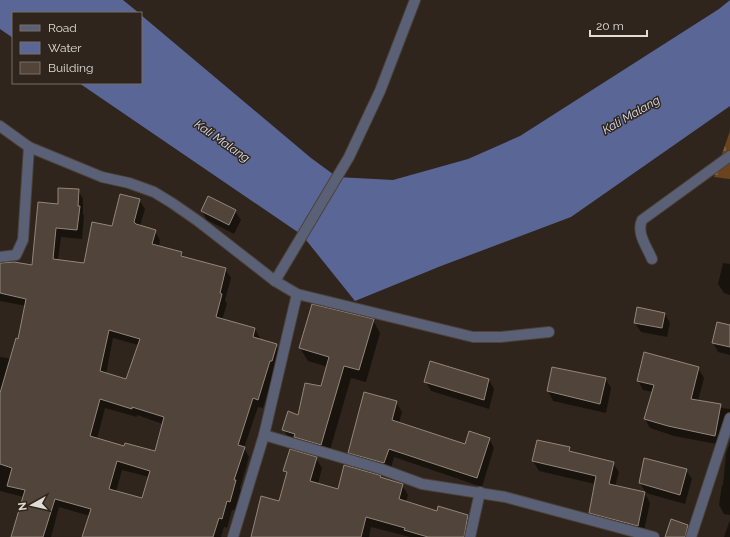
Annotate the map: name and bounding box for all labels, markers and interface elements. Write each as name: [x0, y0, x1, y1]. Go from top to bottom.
legend: [12, 12, 142, 84]
scale bar: [590, 12, 647, 38]
text: 20 m: [596, 19, 624, 33]
text: Road: [48, 21, 77, 35]
text: Water: [48, 41, 82, 55]
text: Building: [48, 61, 94, 75]
water label: Kali Malang: [600, 93, 662, 137]
water label: Kali Malang: [192, 117, 252, 165]
north arrow: [12, 485, 52, 525]
text: N: [16, 501, 30, 511]

